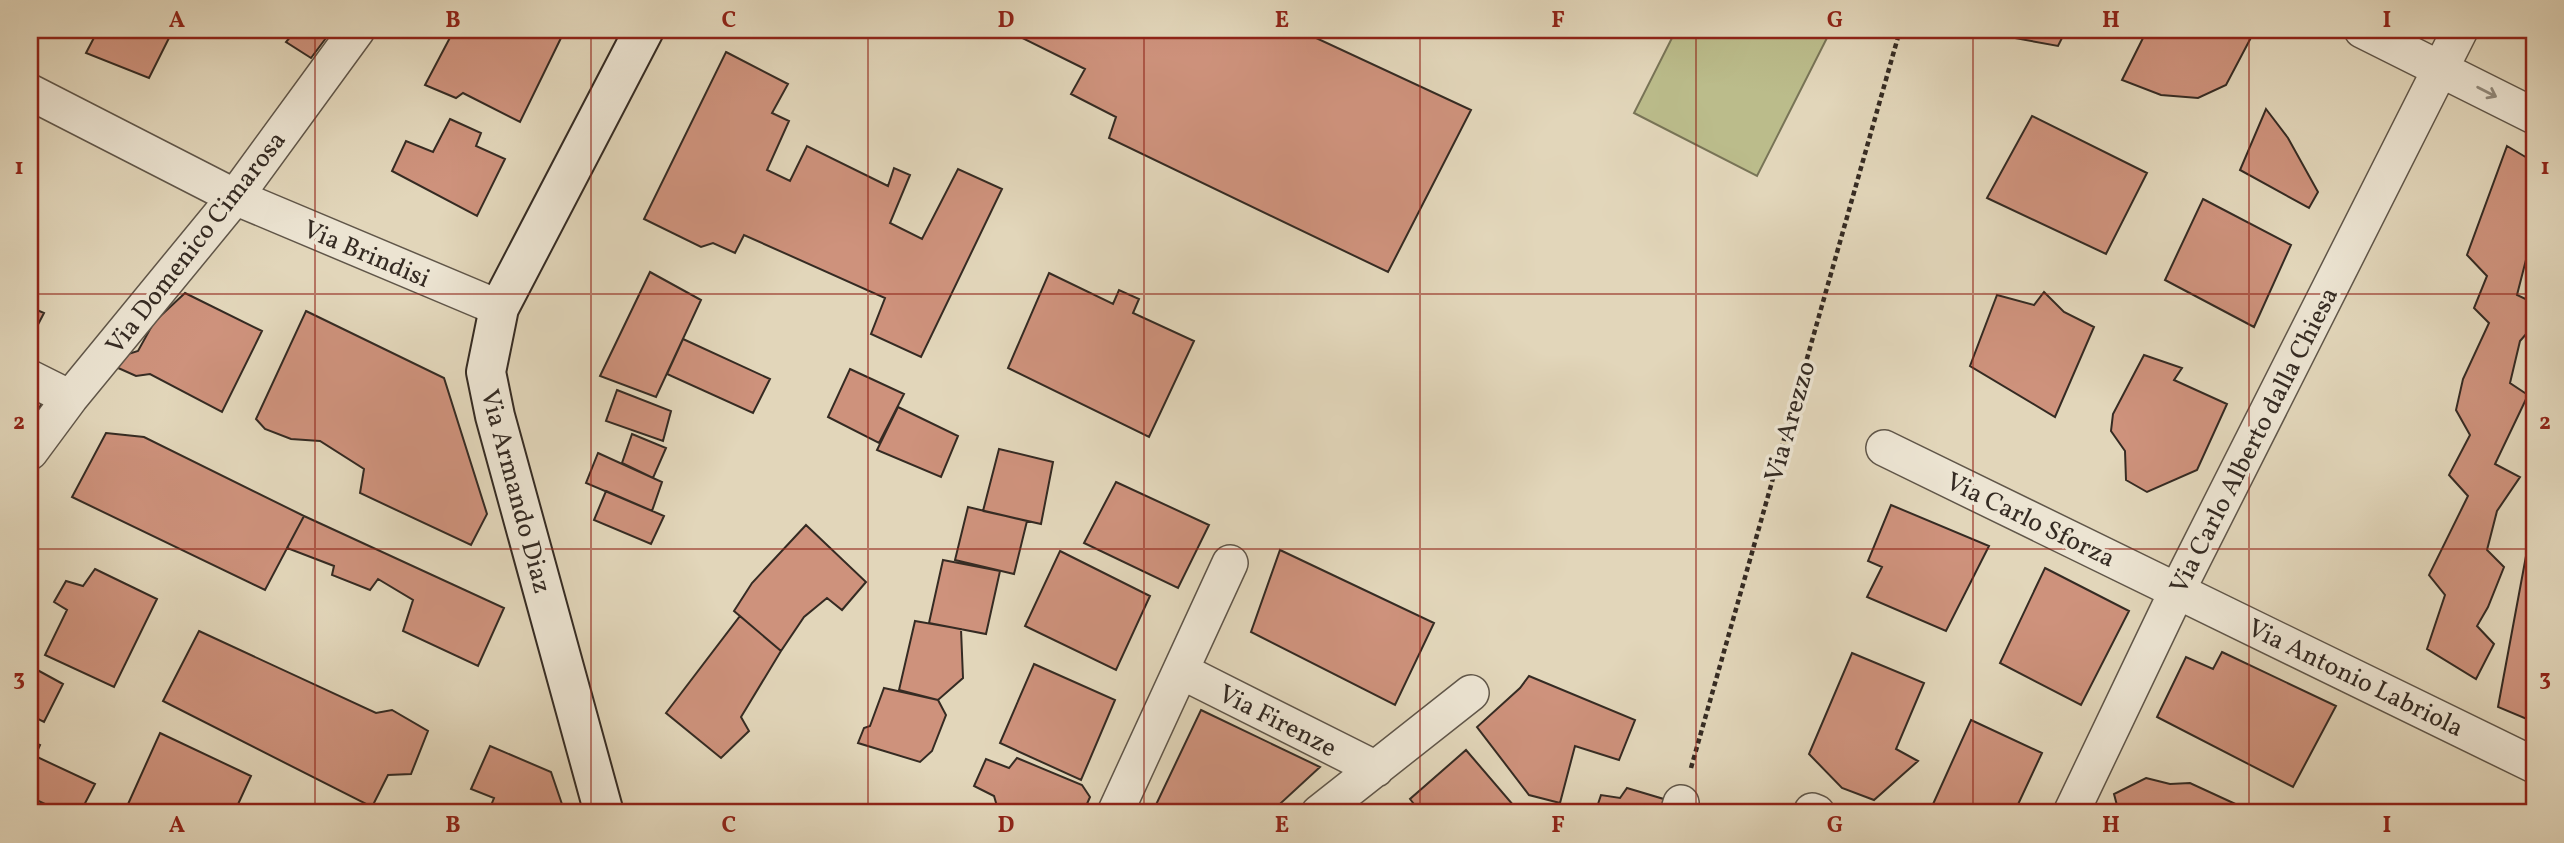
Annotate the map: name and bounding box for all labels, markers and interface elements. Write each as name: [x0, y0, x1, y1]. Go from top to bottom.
text: A: [169, 5, 185, 37]
text: B: [445, 5, 461, 37]
text: C: [722, 5, 736, 37]
text: D: [998, 5, 1015, 37]
text: E: [1275, 5, 1289, 37]
text: F: [1551, 5, 1565, 37]
text: G: [1827, 5, 1843, 37]
text: H: [2102, 5, 2120, 37]
text: I: [2383, 5, 2391, 37]
one-way arrow: [2476, 86, 2497, 100]
street label: Via Domenico Cimarosa: [98, 124, 295, 362]
text: 1: [14, 152, 24, 184]
text: 1: [2540, 152, 2550, 184]
street label: Via Brindisi: [297, 212, 435, 298]
street label: Via Carlo Alberto dalla Chiesa: [2162, 281, 2348, 600]
street label: Via Arezzo: [1757, 357, 1825, 486]
street label: Via Armando Diaz: [471, 386, 560, 597]
text: 2: [13, 407, 25, 439]
text: 2: [2539, 407, 2551, 439]
street label: Via Carlo Sforza: [1940, 464, 2121, 577]
street label: Via Antonio Labriola: [2241, 611, 2469, 747]
text: 3: [13, 663, 25, 695]
text: 3: [2539, 663, 2551, 695]
street label: Via Firenze: [1212, 677, 1342, 767]
text: A: [169, 810, 185, 842]
text: B: [445, 810, 461, 842]
text: C: [722, 810, 736, 842]
text: D: [998, 810, 1015, 842]
text: E: [1275, 810, 1289, 842]
text: F: [1551, 810, 1565, 842]
text: G: [1827, 810, 1843, 842]
text: H: [2102, 810, 2120, 842]
text: I: [2383, 810, 2391, 842]

